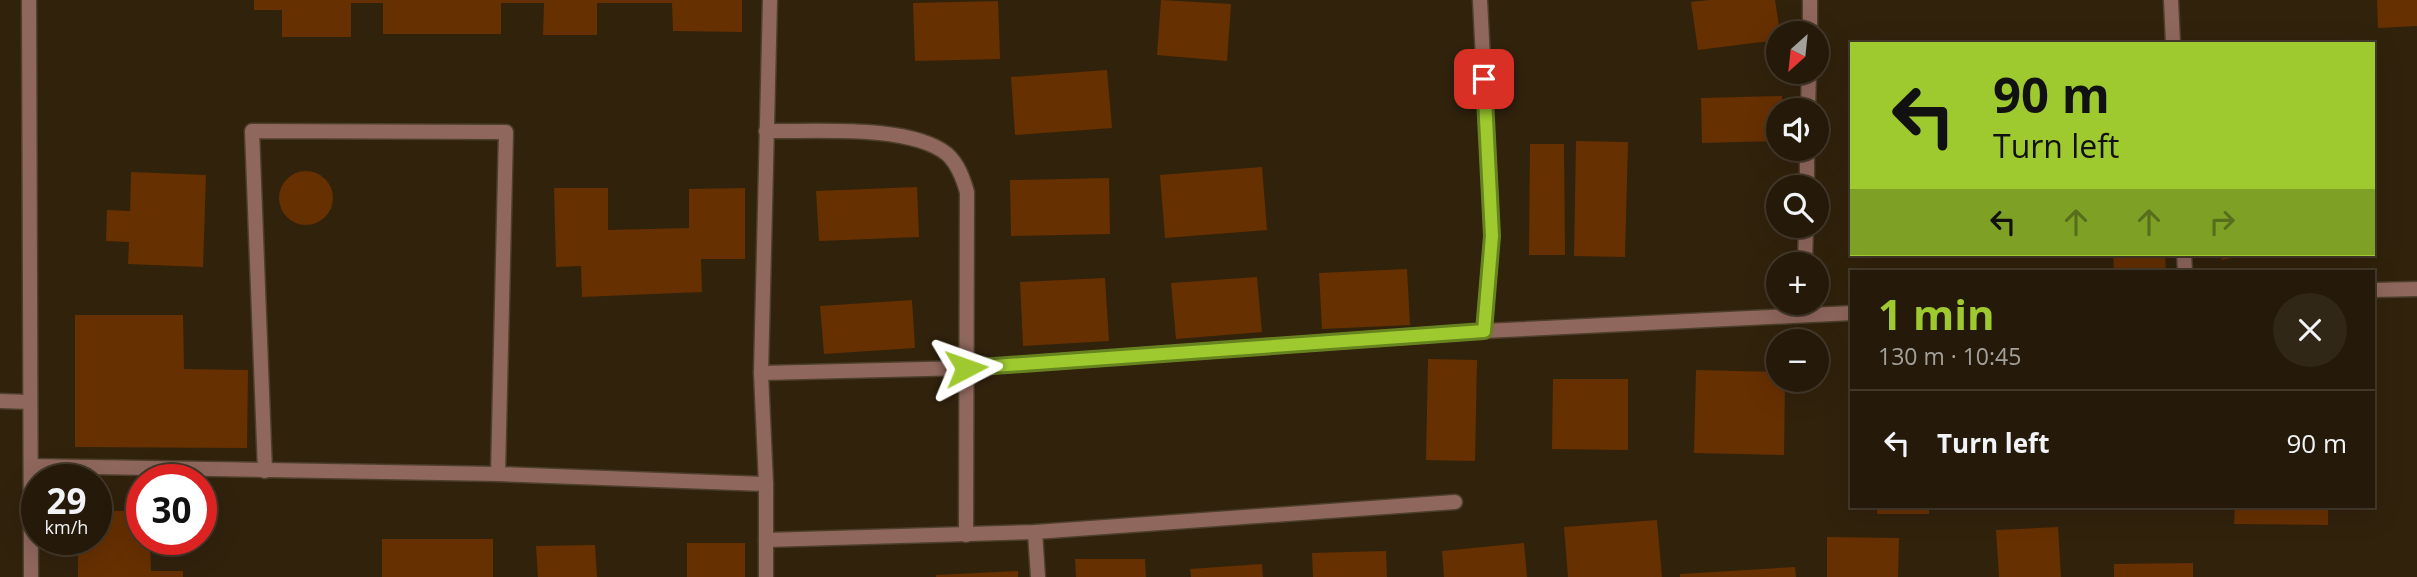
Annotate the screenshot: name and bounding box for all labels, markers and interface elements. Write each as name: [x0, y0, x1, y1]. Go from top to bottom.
north arrow: [1766, 21, 1829, 84]
map controls: [1766, 21, 1829, 392]
pin: [1454, 49, 1514, 109]
icon: arrive: [1465, 60, 1503, 98]
text: 90 m: [1993, 61, 2110, 127]
icon: left: [1878, 70, 1969, 161]
button: sound: [1766, 98, 1829, 161]
text: Turn left: [1993, 124, 2119, 167]
button: search: [1766, 175, 1829, 238]
icon: left: [1984, 203, 2022, 241]
icon: ahead: [2057, 203, 2095, 241]
icon: ahead: [2130, 203, 2168, 241]
icon: right: [2203, 203, 2241, 241]
button: +: [1766, 252, 1829, 315]
text: 1 min: [1878, 285, 1995, 342]
button: close: [2273, 293, 2347, 367]
button: −: [1766, 329, 1829, 392]
position arrow: [929, 331, 1003, 405]
text: 130 m · 10:45: [1878, 340, 2021, 372]
icon: left: [1878, 424, 1916, 462]
text: Turn left: [1937, 425, 2049, 461]
text: 90 m: [2286, 425, 2347, 461]
speed limit sign: 30: [126, 464, 217, 555]
text: 29: [46, 477, 87, 524]
text: km/h: [45, 515, 88, 539]

